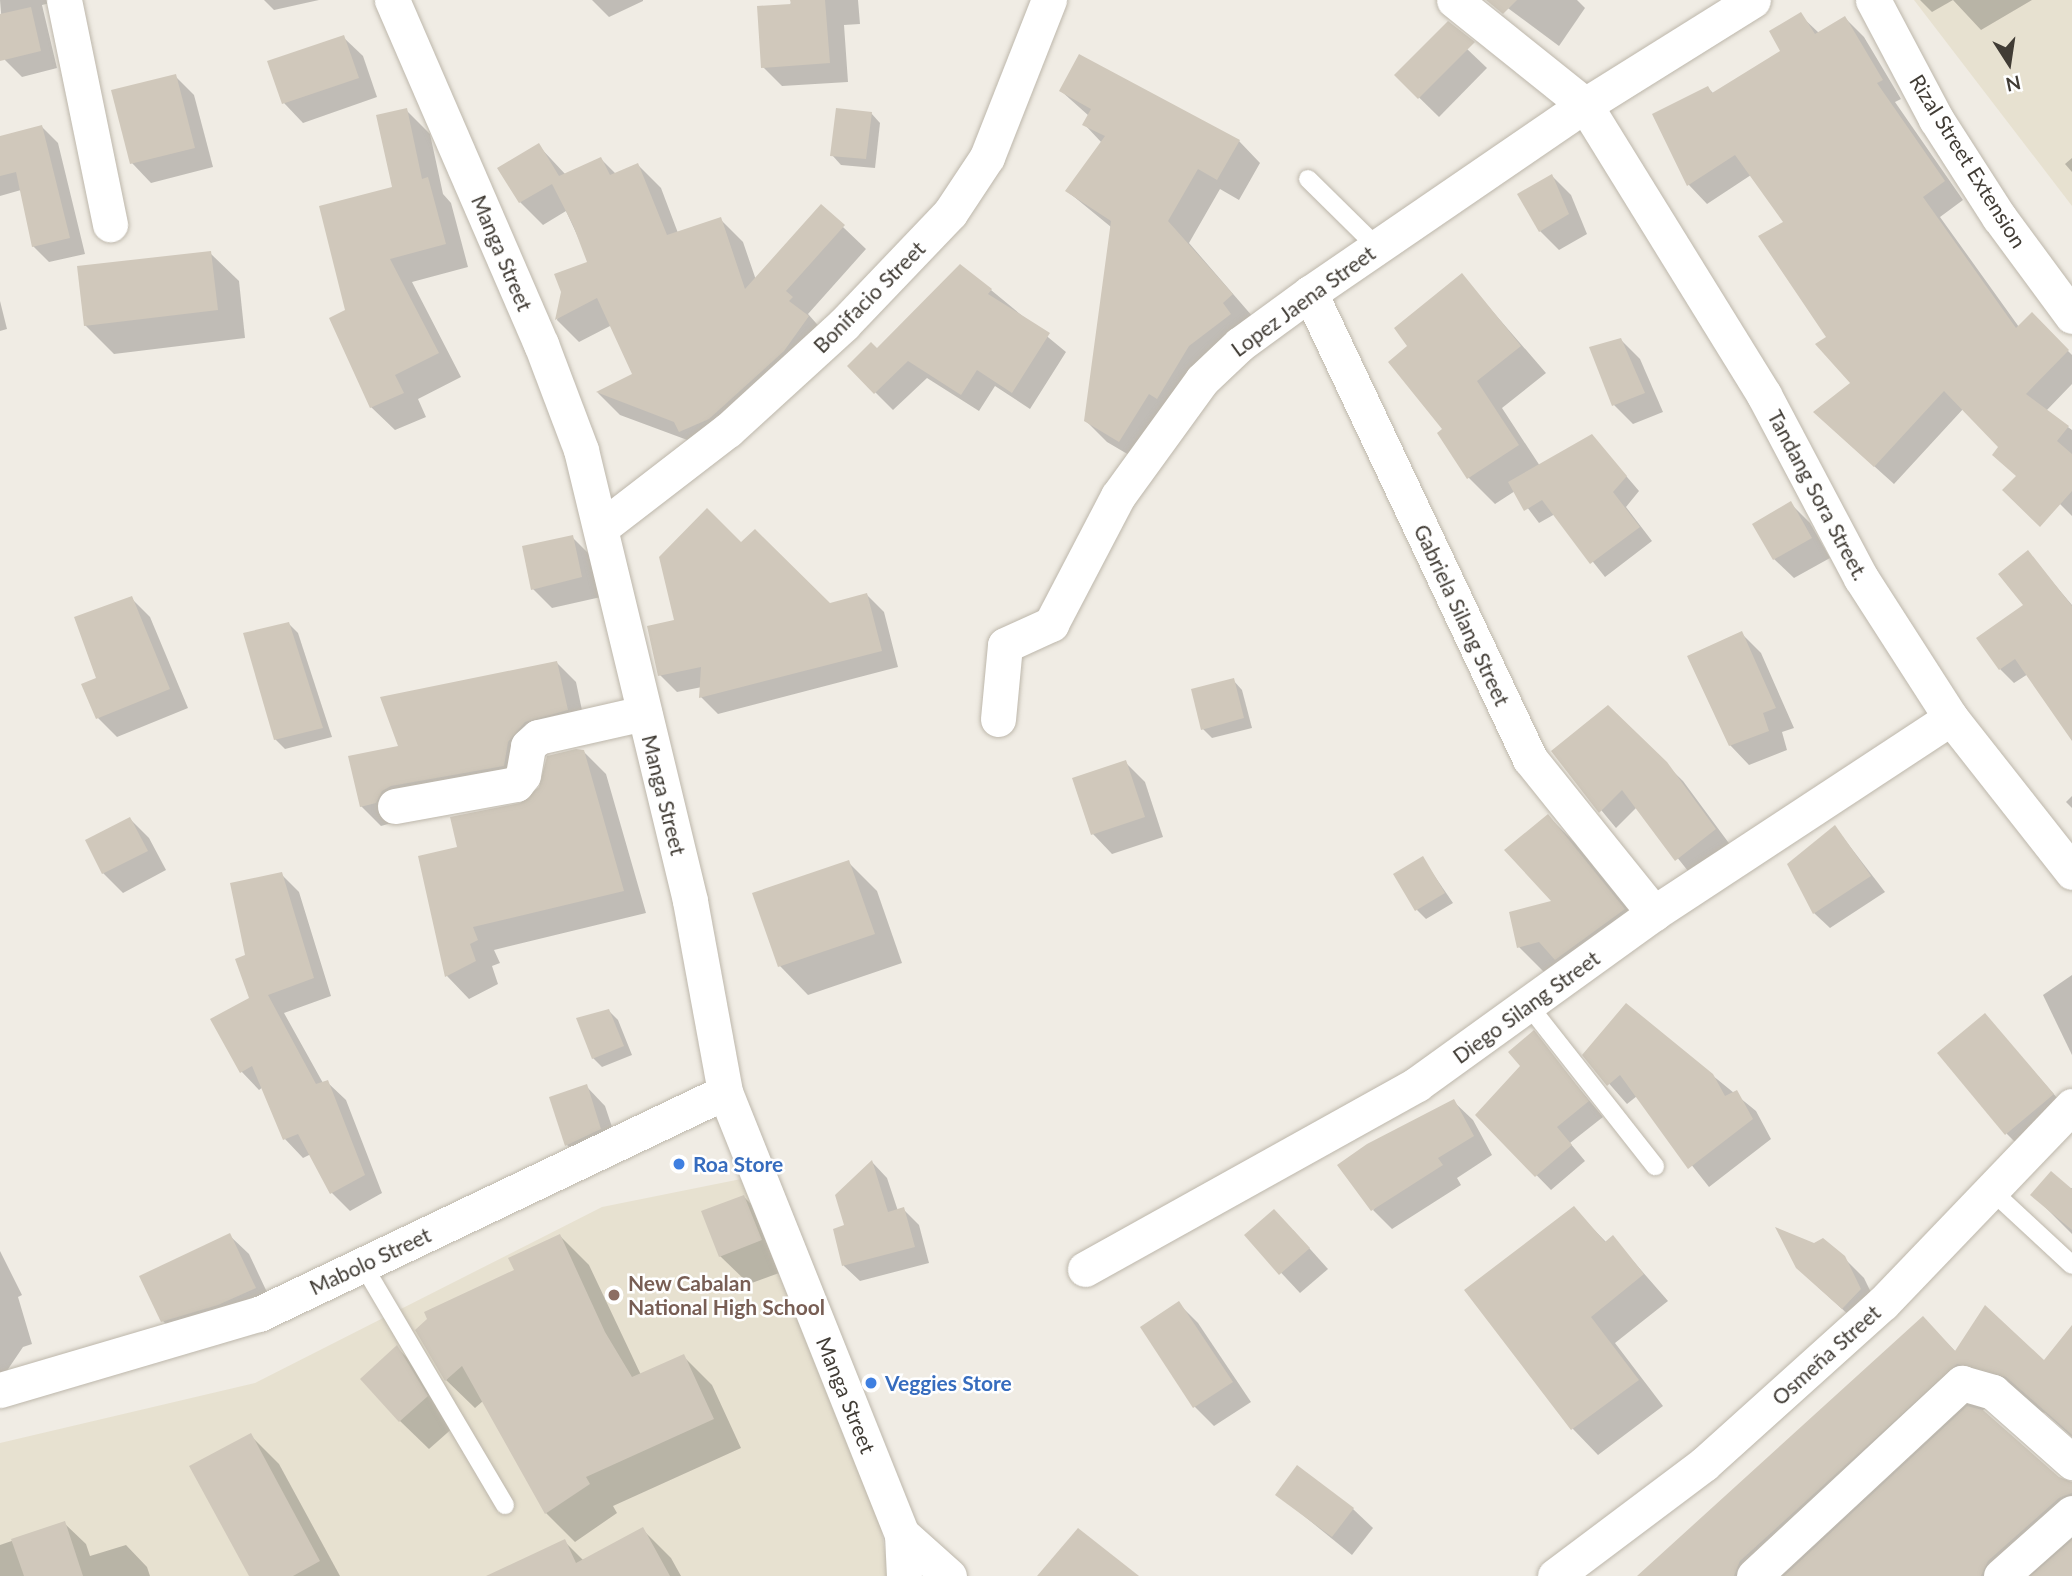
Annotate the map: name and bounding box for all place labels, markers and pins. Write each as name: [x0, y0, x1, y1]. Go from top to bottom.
place label: Roa Store: [693, 1151, 783, 1177]
marker: Roa Store: [671, 1156, 687, 1172]
place label: New Cabalan National High School: [628, 1270, 825, 1320]
marker: New Cabalan National High School: [606, 1287, 622, 1303]
place label: Veggies Store: [885, 1370, 1012, 1396]
marker: Veggies Store: [863, 1375, 879, 1391]

